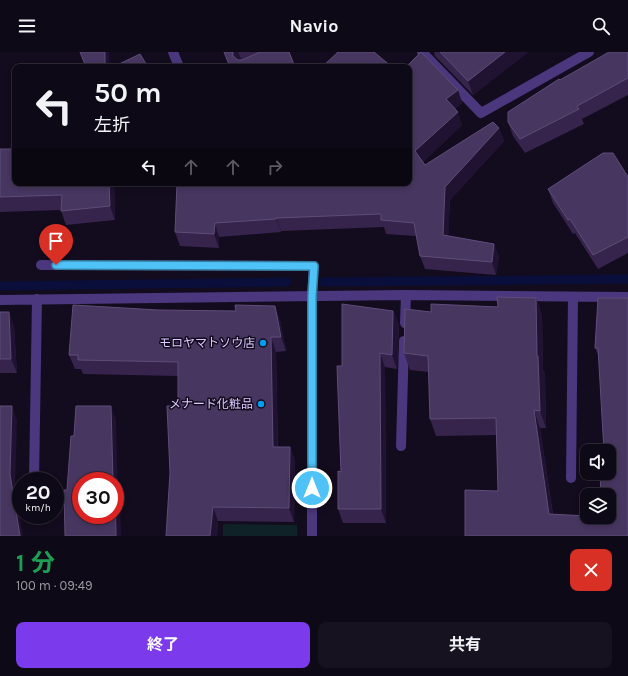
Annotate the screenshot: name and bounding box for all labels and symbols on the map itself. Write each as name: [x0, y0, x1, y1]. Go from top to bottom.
pin: [39, 224, 73, 265]
place label: モロヤマトソウ店: [159, 336, 255, 350]
marker: モロヤマトソウ店: [258, 338, 268, 348]
place label: メナード化粧品: [169, 397, 253, 411]
marker: メナード化粧品: [256, 399, 266, 409]
position arrow: [291, 467, 333, 509]
speed limit sign: 30: [72, 472, 124, 524]

